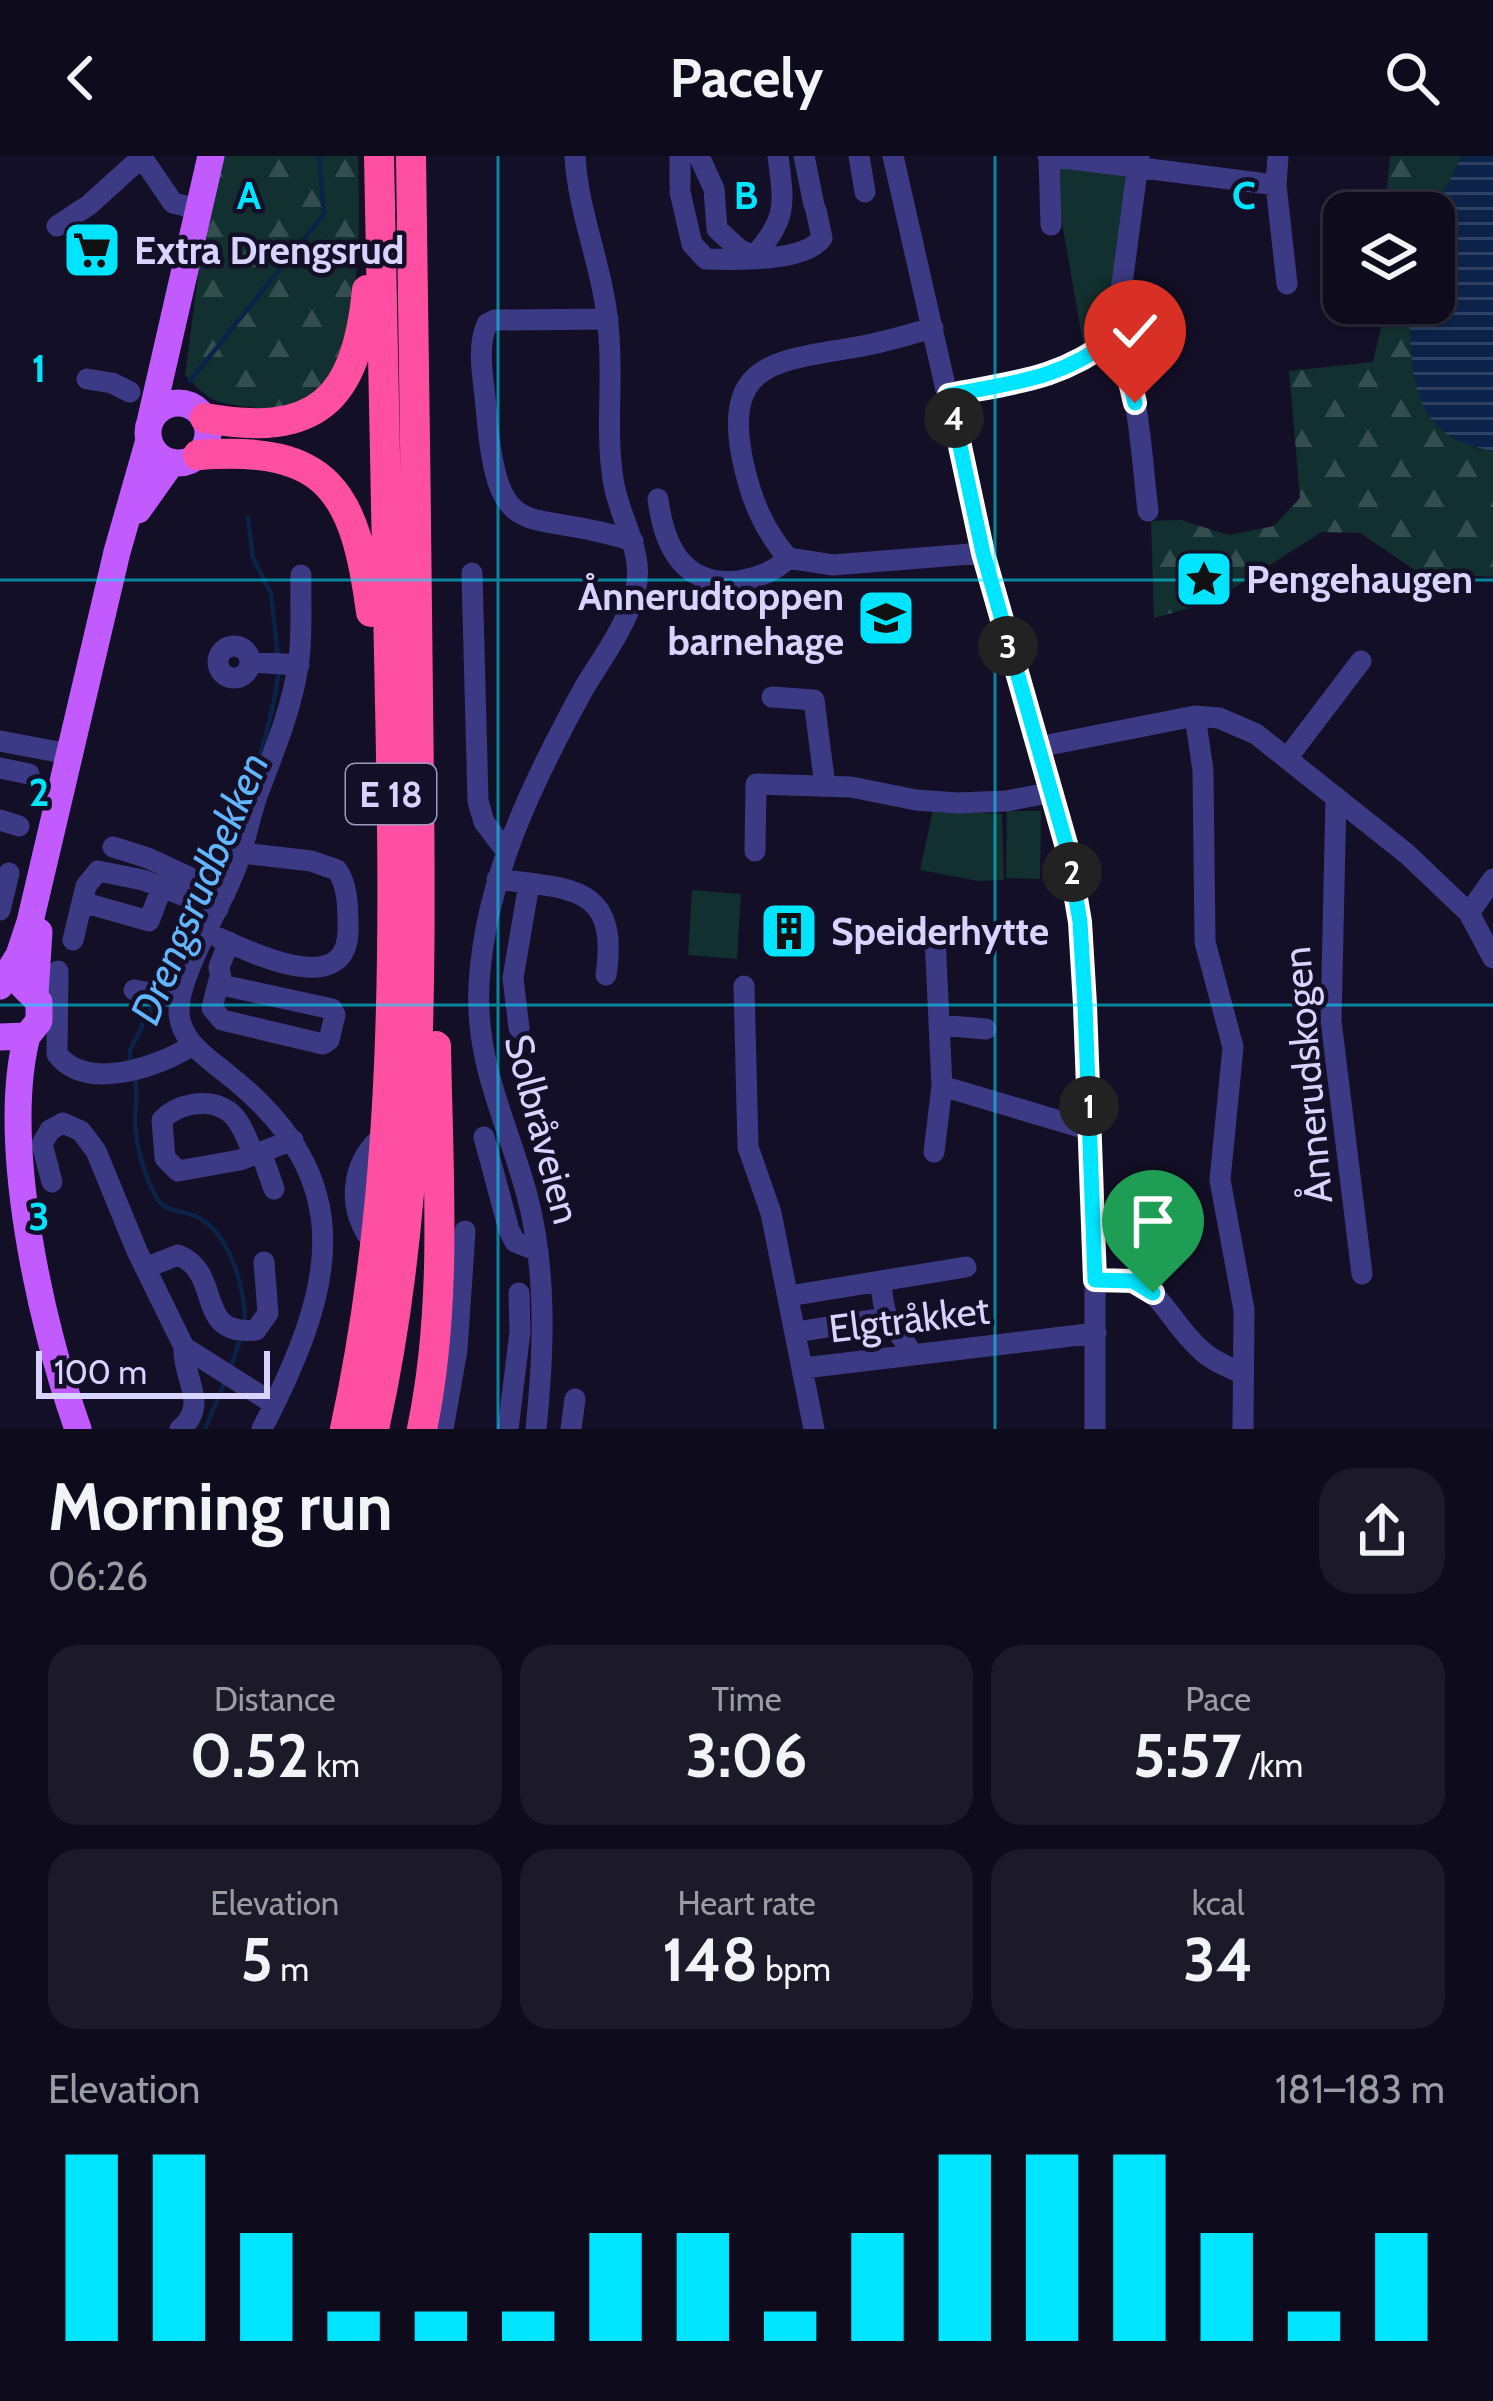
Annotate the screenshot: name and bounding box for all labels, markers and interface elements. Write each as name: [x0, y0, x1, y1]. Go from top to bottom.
icon: back: [48, 45, 114, 111]
text: Pacely: [670, 45, 823, 111]
icon: search: [1379, 45, 1445, 111]
text: A: [237, 171, 262, 219]
text: B: [734, 171, 758, 219]
text: C: [1232, 171, 1256, 219]
map controls: [1323, 192, 1455, 324]
button: layers: [1323, 192, 1455, 324]
supermarket icon: Extra Drengsrud: [61, 219, 123, 281]
place label: Extra Drengsrud: [134, 226, 404, 274]
pin: [1084, 280, 1186, 403]
icon: check: [1102, 298, 1168, 364]
text: 1: [32, 344, 46, 392]
pin: 4: [924, 388, 984, 448]
text: 4: [944, 398, 964, 438]
place icon: Pengehaugen: [1173, 548, 1235, 610]
place label: Pengehaugen: [1246, 555, 1473, 603]
place label: Ånnerudtoppen barnehage: [578, 572, 844, 665]
school or university icon: Ånnerudtoppen barnehage: [855, 587, 917, 649]
pin: 3: [978, 616, 1038, 676]
text: 3: [999, 626, 1017, 666]
water label: Drengsrudbekken: [118, 744, 280, 1032]
road number: E 18: [346, 764, 436, 824]
text: 2: [29, 768, 49, 816]
pin: 2: [1042, 842, 1102, 902]
text: 2: [1063, 852, 1081, 892]
building icon: Speiderhytte: [758, 900, 820, 962]
place label: Speiderhytte: [831, 907, 1049, 955]
street label: Ånnerudskogen: [1272, 945, 1342, 1205]
street label: Solbråveien: [495, 1029, 591, 1229]
pin: 1: [1059, 1076, 1119, 1136]
text: 1: [1083, 1086, 1095, 1126]
pin: [1102, 1170, 1204, 1293]
icon: arrive: [1120, 1188, 1186, 1254]
text: 3: [28, 1192, 50, 1240]
street label: Elgtråkket: [826, 1285, 992, 1353]
scale bar: [36, 1345, 270, 1398]
text: 100 m: [54, 1352, 147, 1392]
text: Morning run: [48, 1466, 393, 1547]
button: share: [1319, 1468, 1445, 1594]
text: 06:26: [48, 1552, 148, 1600]
text: Distance: [214, 1679, 336, 1719]
text: Time: [711, 1679, 782, 1719]
text: Pace: [1185, 1679, 1251, 1719]
text: 0.52: [190, 1719, 309, 1792]
text: 3:06: [686, 1719, 807, 1792]
text: 5:57: [1133, 1719, 1241, 1792]
text: km: [309, 1745, 360, 1785]
text: /km: [1241, 1745, 1303, 1785]
text: Elevation: [210, 1883, 339, 1923]
text: Heart rate: [677, 1883, 816, 1923]
text: kcal: [1192, 1883, 1244, 1923]
text: 5: [241, 1923, 273, 1996]
text: 148: [662, 1923, 758, 1996]
text: 34: [1183, 1923, 1253, 1996]
text: m: [273, 1949, 309, 1989]
text: bpm: [758, 1949, 831, 1989]
text: Elevation: [48, 2065, 200, 2113]
text: 181–183 m: [1275, 2065, 1445, 2113]

